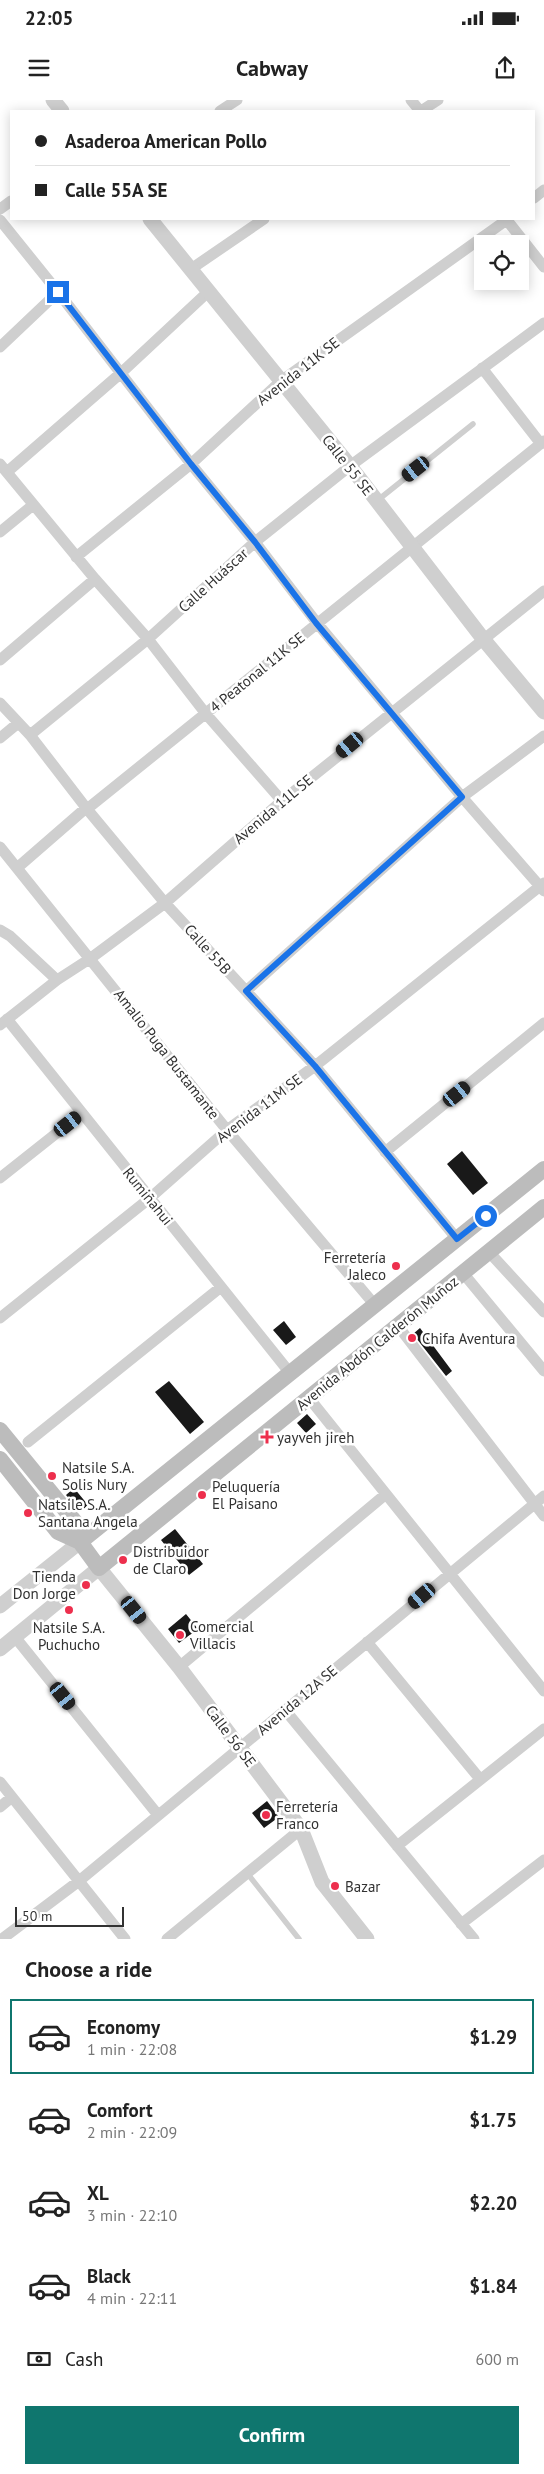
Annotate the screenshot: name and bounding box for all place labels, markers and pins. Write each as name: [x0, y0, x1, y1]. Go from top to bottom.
place label: Ferretería Jaleco: [324, 1248, 386, 1284]
marker: Ferretería Jaleco: [390, 1260, 402, 1272]
place label: Chifa Aventura: [422, 1329, 515, 1348]
marker: Chifa Aventura: [406, 1332, 418, 1344]
place label: yayveh jireh: [277, 1428, 354, 1447]
marker: yayveh jireh: [261, 1431, 273, 1443]
place label: Natsile S.A. Solis Nury: [62, 1458, 135, 1494]
marker: Natsile S.A. Solis Nury: [46, 1470, 58, 1482]
place label: Peluquería El Paisano: [212, 1477, 280, 1513]
marker: Peluquería El Paisano: [196, 1489, 208, 1501]
place label: Natsile S.A. Santana Angela: [38, 1495, 138, 1531]
marker: Natsile S.A. Santana Angela: [22, 1507, 34, 1519]
place label: Distribuidor de Claro: [133, 1542, 209, 1578]
marker: Distribuidor de Claro: [117, 1554, 129, 1566]
place label: Tienda Don Jorge: [13, 1567, 76, 1603]
marker: Tienda Don Jorge: [80, 1579, 92, 1591]
marker: Natsile S.A. Puchucho: [63, 1604, 75, 1616]
place label: Comercial Villacis: [189, 1617, 254, 1653]
place label: Natsile S.A. Puchucho: [33, 1618, 105, 1654]
marker: Comercial Villacis: [174, 1629, 186, 1641]
place label: Ferretería Franco: [276, 1797, 338, 1833]
marker: Ferretería Franco: [260, 1809, 272, 1821]
place label: Bazar: [345, 1877, 380, 1896]
marker: Bazar: [329, 1880, 341, 1892]

